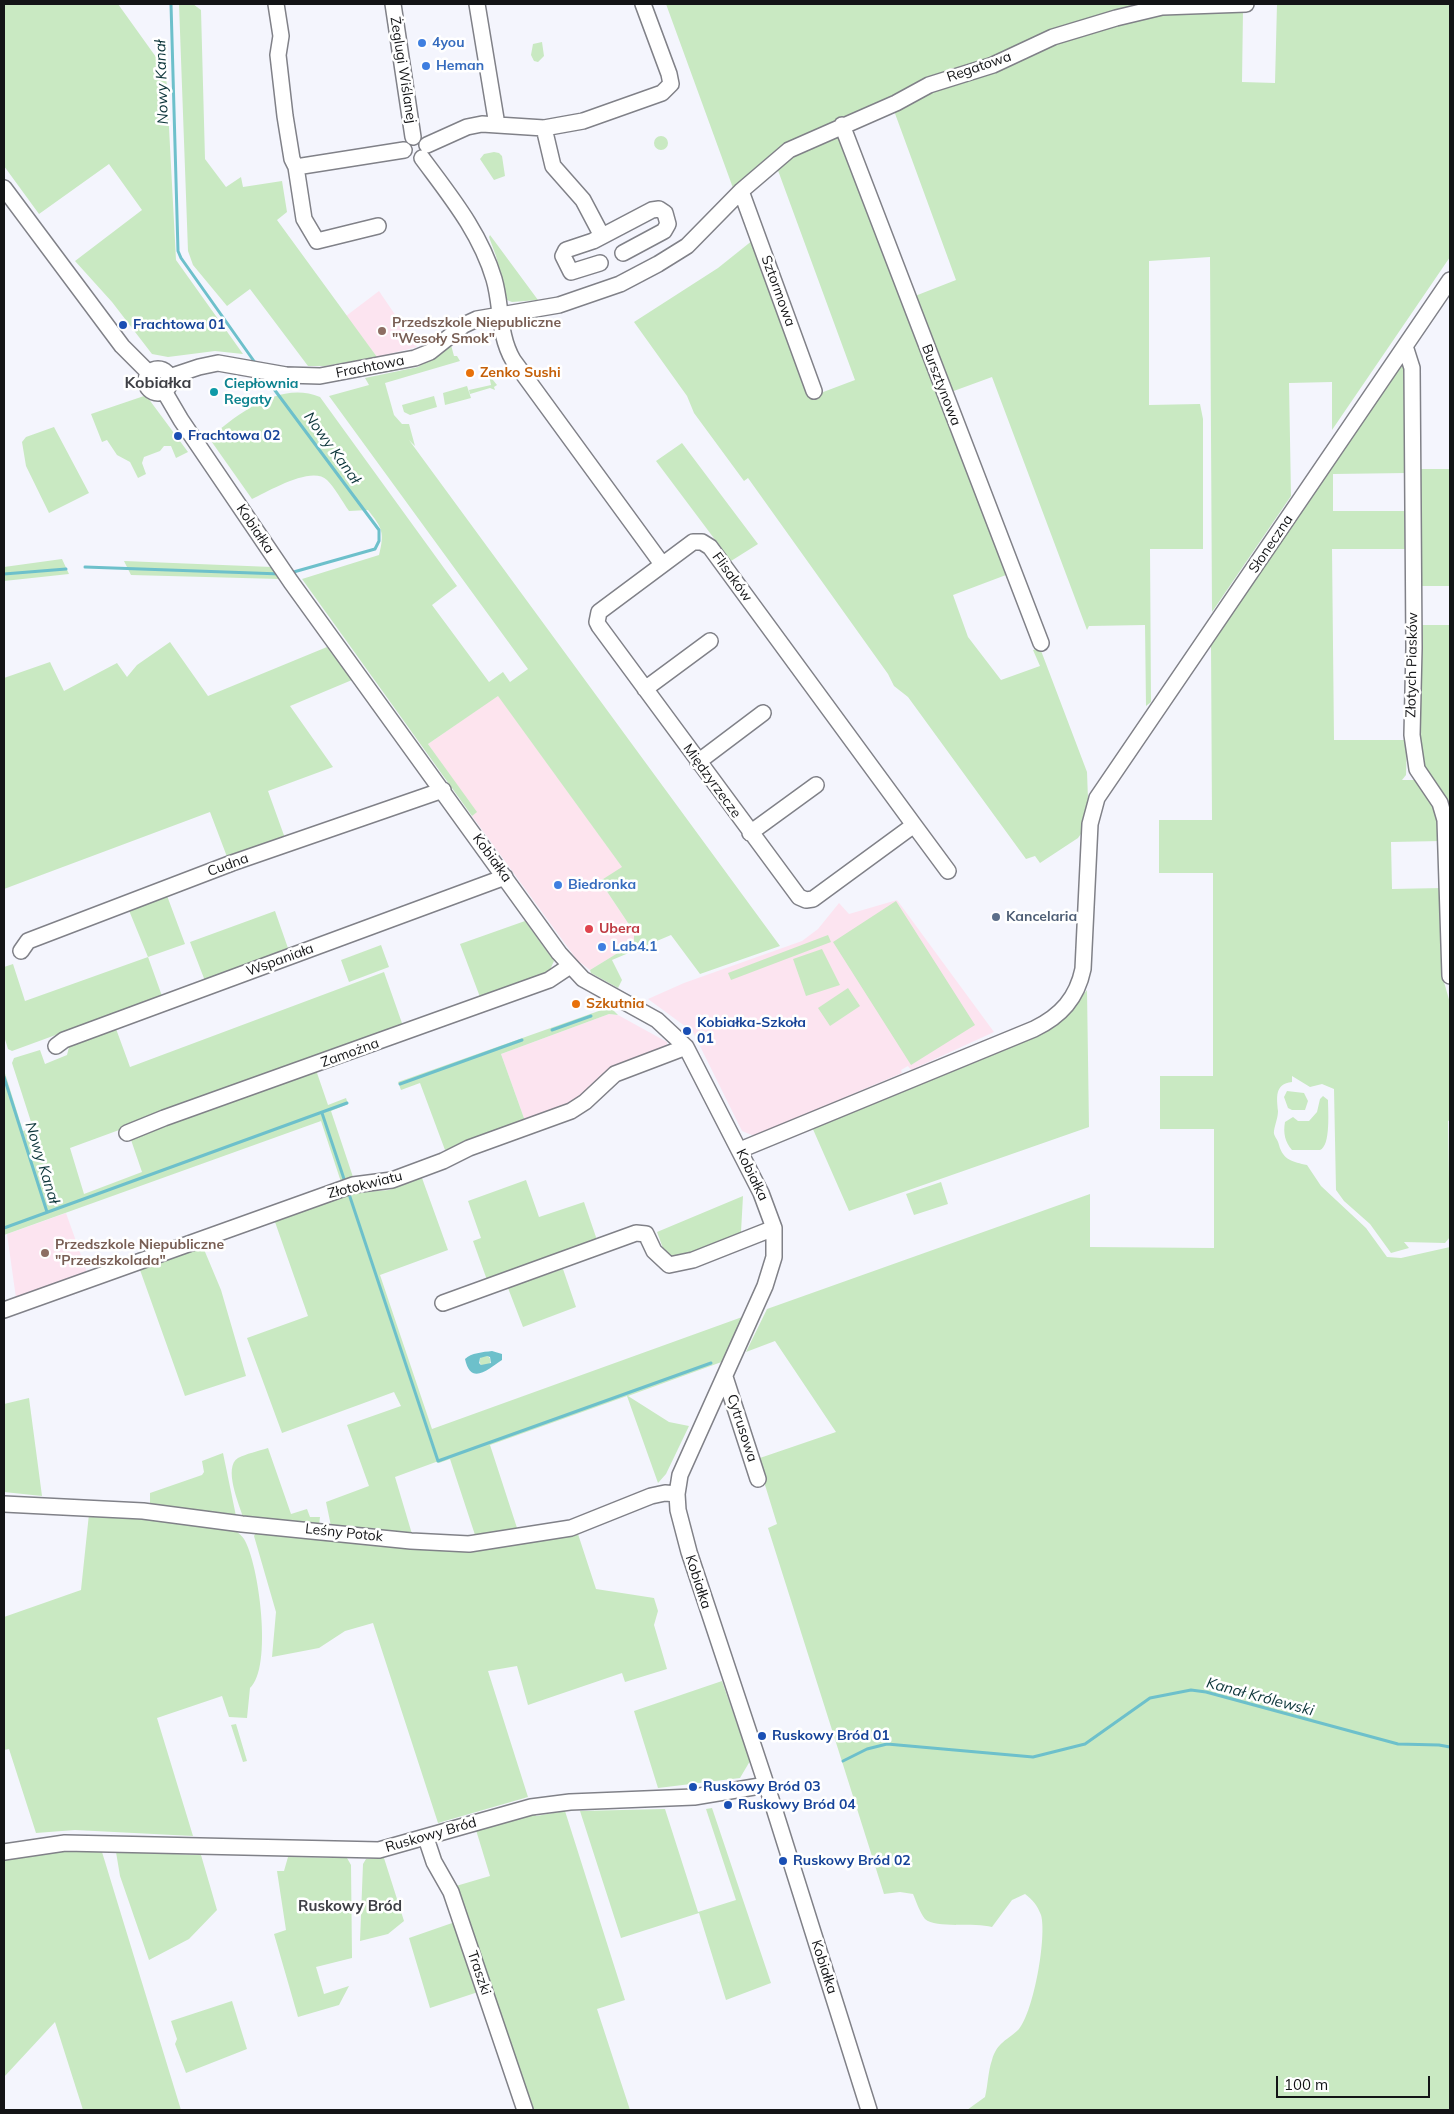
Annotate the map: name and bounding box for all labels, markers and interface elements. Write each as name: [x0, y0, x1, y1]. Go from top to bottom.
street label: Żeglugi Wiślanej: [386, 15, 420, 125]
place label: 4you: [432, 35, 464, 51]
marker: 4you: [416, 37, 428, 49]
water label: Nowy Kanał: [152, 39, 172, 125]
street label: Regatowa: [945, 48, 1013, 86]
place label: Heman: [436, 58, 484, 74]
marker: Heman: [420, 60, 432, 72]
street label: Sztormowa: [757, 253, 799, 329]
place label: Przedszkole Niepubliczne "Wesoły Smok": [392, 315, 561, 348]
place label: Frachtowa 01: [133, 317, 225, 333]
marker: Frachtowa 01: [117, 319, 129, 331]
marker: Przedszkole Niepubliczne "Wesoły Smok": [376, 325, 388, 337]
street label: Bursztynowa: [918, 342, 964, 428]
street label: Frachtowa: [334, 352, 406, 382]
place label: Zenko Sushi: [480, 365, 561, 381]
marker: Zenko Sushi: [464, 367, 476, 379]
district label: Kobiałka: [125, 373, 191, 393]
place label: Ciepłownia Regaty: [224, 376, 299, 408]
marker: Ciepłownia Regaty: [208, 386, 220, 398]
water label: Nowy Kanał: [300, 408, 364, 488]
place label: Frachtowa 02: [188, 428, 280, 444]
marker: Frachtowa 02: [172, 430, 184, 442]
street label: Kobiałka: [232, 501, 278, 557]
street label: Słoneczna: [1245, 512, 1297, 576]
street label: Flisaków: [708, 549, 756, 605]
street label: Złotych Piasków: [1403, 612, 1421, 718]
street label: Międzyrzecze: [679, 741, 745, 821]
street label: Kobiałka: [469, 831, 515, 885]
street label: Cudna: [205, 850, 251, 880]
place label: Biedronka: [568, 877, 636, 893]
marker: Biedronka: [552, 879, 564, 891]
place label: Kancelaria: [1006, 909, 1077, 925]
marker: Kancelaria: [990, 911, 1002, 923]
place label: Ubera: [599, 921, 640, 937]
marker: Ubera: [583, 923, 595, 935]
place label: Lab4.1: [612, 939, 657, 955]
street label: Wspaniała: [244, 940, 316, 980]
marker: Lab4.1: [596, 941, 608, 953]
place label: Szkutnia: [586, 996, 645, 1012]
marker: Szkutnia: [570, 998, 582, 1010]
place label: Kobiałka-Szkoła 01: [697, 1015, 806, 1048]
marker: Kobiałka-Szkoła 01: [681, 1025, 693, 1037]
street label: Zamożna: [319, 1035, 381, 1071]
water label: Nowy Kanał: [21, 1120, 63, 1206]
street label: Kobiałka: [732, 1146, 772, 1204]
street label: Złotokwiatu: [326, 1168, 404, 1202]
place label: Przedszkole Niepubliczne "Przedszkolada": [55, 1237, 224, 1270]
marker: Przedszkole Niepubliczne "Przedszkolada": [39, 1247, 51, 1259]
street label: Cytrusowa: [723, 1392, 761, 1464]
street label: Leśny Potok: [304, 1521, 384, 1545]
street label: Kobiałka: [681, 1553, 715, 1611]
water label: Kanał Królewski: [1204, 1674, 1316, 1720]
place label: Ruskowy Bród 01: [772, 1728, 890, 1744]
marker: Ruskowy Bród 01: [756, 1730, 768, 1742]
place label: Ruskowy Bród 03: [703, 1779, 821, 1795]
marker: Ruskowy Bród 03: [687, 1781, 699, 1793]
place label: Ruskowy Bród 04: [738, 1797, 856, 1813]
marker: Ruskowy Bród 04: [722, 1799, 734, 1811]
street label: Ruskowy Bród: [384, 1814, 478, 1856]
place label: Ruskowy Bród 02: [793, 1853, 911, 1869]
marker: Ruskowy Bród 02: [777, 1855, 789, 1867]
district label: Ruskowy Bród: [298, 1897, 402, 1915]
street label: Kobiałka: [807, 1938, 841, 1996]
street label: Traszki: [464, 1949, 494, 1997]
scale bar: [1279, 2066, 1433, 2098]
text: 100 m: [1284, 2075, 1328, 2094]

